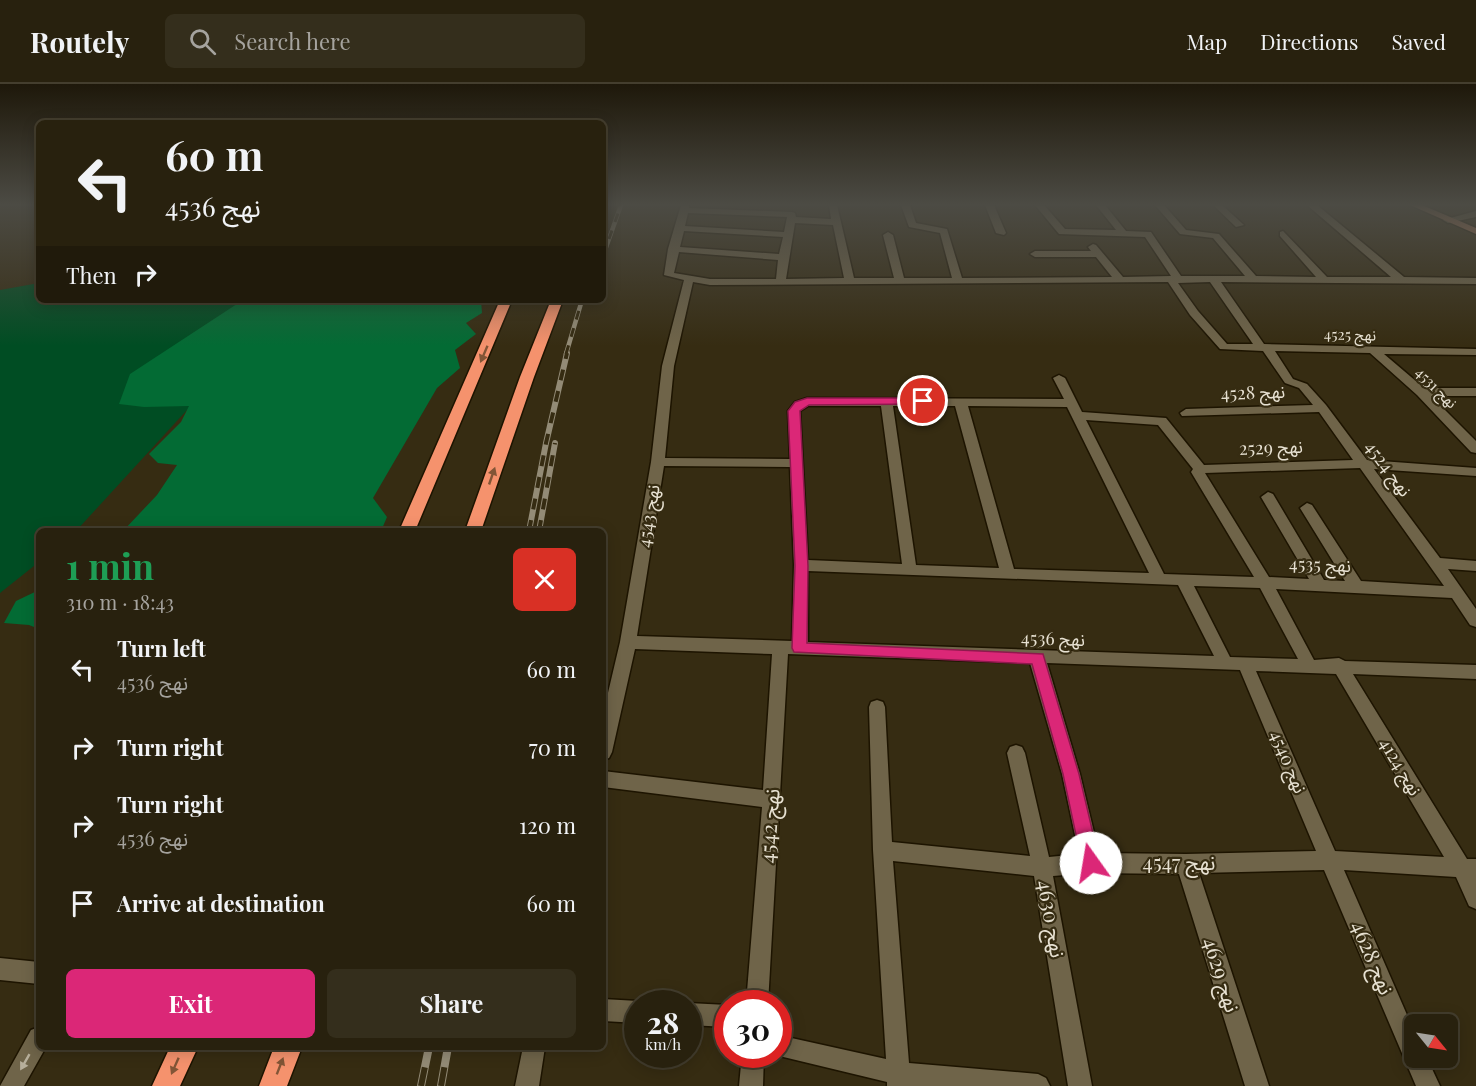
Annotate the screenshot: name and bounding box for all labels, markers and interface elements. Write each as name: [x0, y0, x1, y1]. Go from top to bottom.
search box: [165, 14, 585, 68]
text: Routely: [30, 23, 129, 60]
icon: search: [186, 25, 219, 58]
text: Search here: [234, 26, 351, 56]
text: Map: [1186, 27, 1227, 55]
text: Directions: [1260, 27, 1358, 55]
text: Saved: [1391, 27, 1446, 55]
text: 60 m: [165, 126, 263, 182]
icon: left: [66, 144, 144, 222]
text: نهج 4536: [165, 188, 261, 224]
icon: right: [129, 258, 162, 291]
text: Then: [66, 260, 117, 290]
street label: نهج 4525: [1324, 324, 1376, 347]
one-way arrow: [479, 345, 488, 363]
street label: نهج 4531: [1409, 362, 1462, 414]
pin: [897, 375, 948, 426]
street label: نهج 4528: [1220, 379, 1286, 407]
icon: arrive: [906, 384, 939, 417]
street label: نهج 2529: [1239, 434, 1303, 462]
street label: نهج 4524: [1358, 436, 1418, 502]
one-way arrow: [488, 467, 498, 485]
street label: نهج 4543: [631, 483, 667, 549]
text: 1 min: [66, 541, 154, 589]
button: close: [513, 548, 576, 611]
street label: نهج 4535: [1289, 551, 1351, 579]
text: 310 m · 18:43: [66, 588, 174, 615]
street label: نهج 4536: [1021, 625, 1085, 653]
text: Turn left: [117, 633, 206, 663]
icon: left: [66, 653, 99, 686]
text: 60 m: [526, 654, 576, 684]
text: نهج 4536: [117, 668, 188, 695]
street label: نهج 4540: [1263, 726, 1313, 798]
icon: right: [66, 731, 99, 764]
text: Turn right: [117, 732, 223, 762]
text: 70 m: [529, 732, 576, 762]
street label: نهج 4124: [1373, 733, 1427, 801]
street label: نهج 4542: [751, 788, 788, 864]
text: Turn right: [117, 789, 223, 819]
icon: right: [66, 809, 99, 842]
text: 120 m: [519, 810, 576, 840]
text: نهج 4536: [117, 824, 188, 851]
position arrow: [1059, 831, 1123, 895]
street label: نهج 4547: [1143, 847, 1215, 878]
street label: نهج 4630: [1029, 878, 1074, 960]
icon: arrive: [66, 887, 99, 920]
text: Arrive at destination: [117, 888, 325, 918]
text: 60 m: [526, 888, 576, 918]
street label: نهج 4628: [1343, 916, 1402, 999]
street label: نهج 4629: [1195, 933, 1248, 1016]
button: Exit: [66, 969, 315, 1038]
button: Share: [327, 969, 576, 1038]
speed limit sign: 30: [714, 990, 792, 1068]
text: 28: [647, 1002, 679, 1042]
north arrow: [1404, 1014, 1458, 1068]
map controls: [1404, 1014, 1458, 1068]
text: km/h: [645, 1034, 681, 1054]
one-way arrow: [20, 1054, 30, 1071]
one-way arrow: [276, 1057, 286, 1075]
one-way arrow: [170, 1058, 180, 1076]

